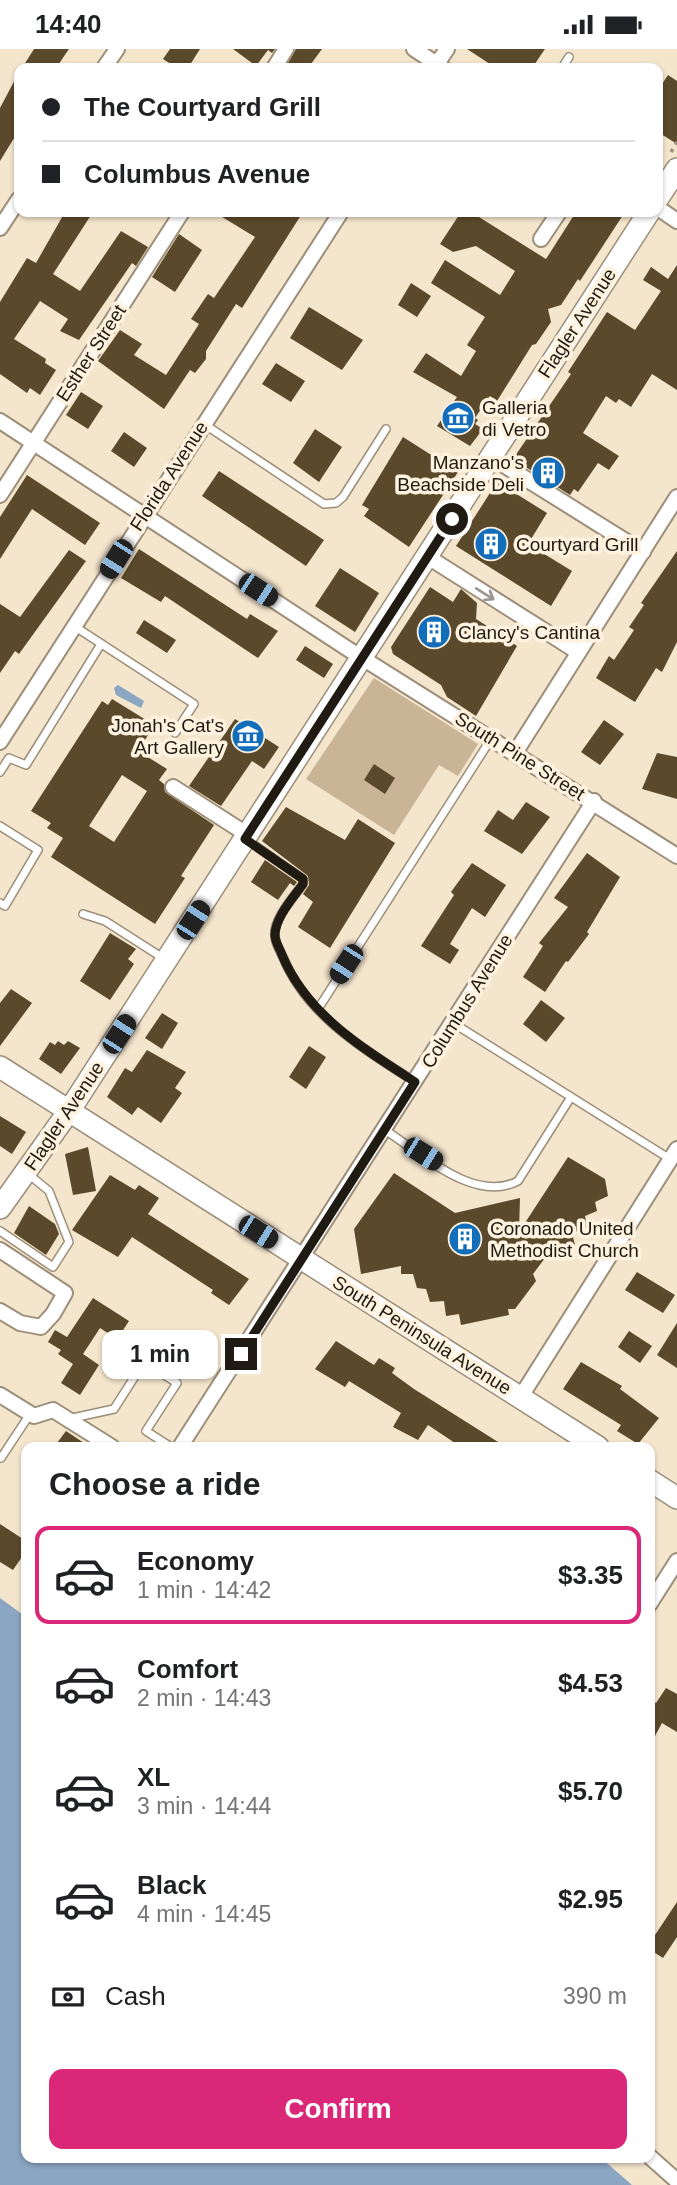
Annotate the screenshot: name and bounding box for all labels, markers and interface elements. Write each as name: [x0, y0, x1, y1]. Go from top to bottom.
text: 14:40: [35, 9, 102, 39]
text: The Courtyard Grill: [84, 92, 321, 122]
text: Columbus Avenue: [84, 159, 310, 189]
street label: Flagler Avenue: [534, 264, 620, 382]
street label: Esther Street: [52, 300, 130, 405]
place label: Galleria di Vetro: [482, 397, 548, 440]
museum icon: Galleria di Vetro: [439, 399, 477, 437]
street label: Florida Avenue: [126, 417, 212, 535]
place label: Manzano's Beachside Deli: [397, 452, 524, 495]
building icon: Manzano's Beachside Deli: [529, 454, 567, 492]
route start: [436, 503, 468, 535]
building icon: Courtyard Grill: [472, 525, 510, 563]
place label: Courtyard Grill: [516, 534, 638, 555]
car: [96, 536, 137, 582]
car: [235, 570, 282, 610]
one-way arrow: [475, 587, 495, 601]
building icon: Clancy's Cantina: [415, 613, 453, 651]
place label: Clancy's Cantina: [458, 622, 600, 643]
street label: South Pine Street: [451, 708, 589, 805]
place label: Jonah's Cat's Art Gallery: [111, 715, 224, 758]
museum icon: Jonah's Cat's Art Gallery: [229, 717, 267, 755]
car: [173, 897, 214, 943]
street label: Columbus Avenue: [417, 930, 517, 1072]
car: [326, 941, 367, 987]
car: [99, 1011, 140, 1057]
street label: Flagler Avenue: [20, 1058, 108, 1174]
car: [400, 1134, 447, 1174]
car: [235, 1212, 282, 1252]
place label: Coronado United Methodist Church: [490, 1218, 639, 1261]
building icon: Coronado United Methodist Church: [446, 1220, 484, 1258]
street label: South Peninsula Avenue: [329, 1271, 515, 1399]
callout: 1 min: [101, 1329, 216, 1379]
route end: [225, 1338, 257, 1370]
text: 1 min: [130, 1341, 190, 1367]
text: Choose a ride: [49, 1466, 261, 1502]
icon: car: [53, 1544, 116, 1607]
text: Economy: [137, 1546, 254, 1576]
text: $3.35: [558, 1560, 623, 1590]
text: 1 min · 14:42: [137, 1577, 271, 1603]
icon: car: [53, 1652, 116, 1715]
text: Comfort: [137, 1654, 238, 1684]
text: $4.53: [558, 1668, 623, 1698]
text: 2 min · 14:43: [137, 1685, 271, 1711]
icon: car: [53, 1760, 116, 1823]
text: XL: [137, 1762, 170, 1792]
text: $5.70: [558, 1776, 623, 1806]
text: 3 min · 14:44: [137, 1793, 271, 1819]
icon: car: [53, 1868, 116, 1931]
text: Black: [137, 1870, 206, 1900]
text: $2.95: [558, 1884, 623, 1914]
text: 4 min · 14:45: [137, 1901, 271, 1927]
icon: cash: [49, 1978, 87, 2016]
text: Cash: [105, 1981, 166, 2011]
text: 390 m: [563, 1983, 627, 2009]
button: Confirm: [49, 2069, 627, 2149]

